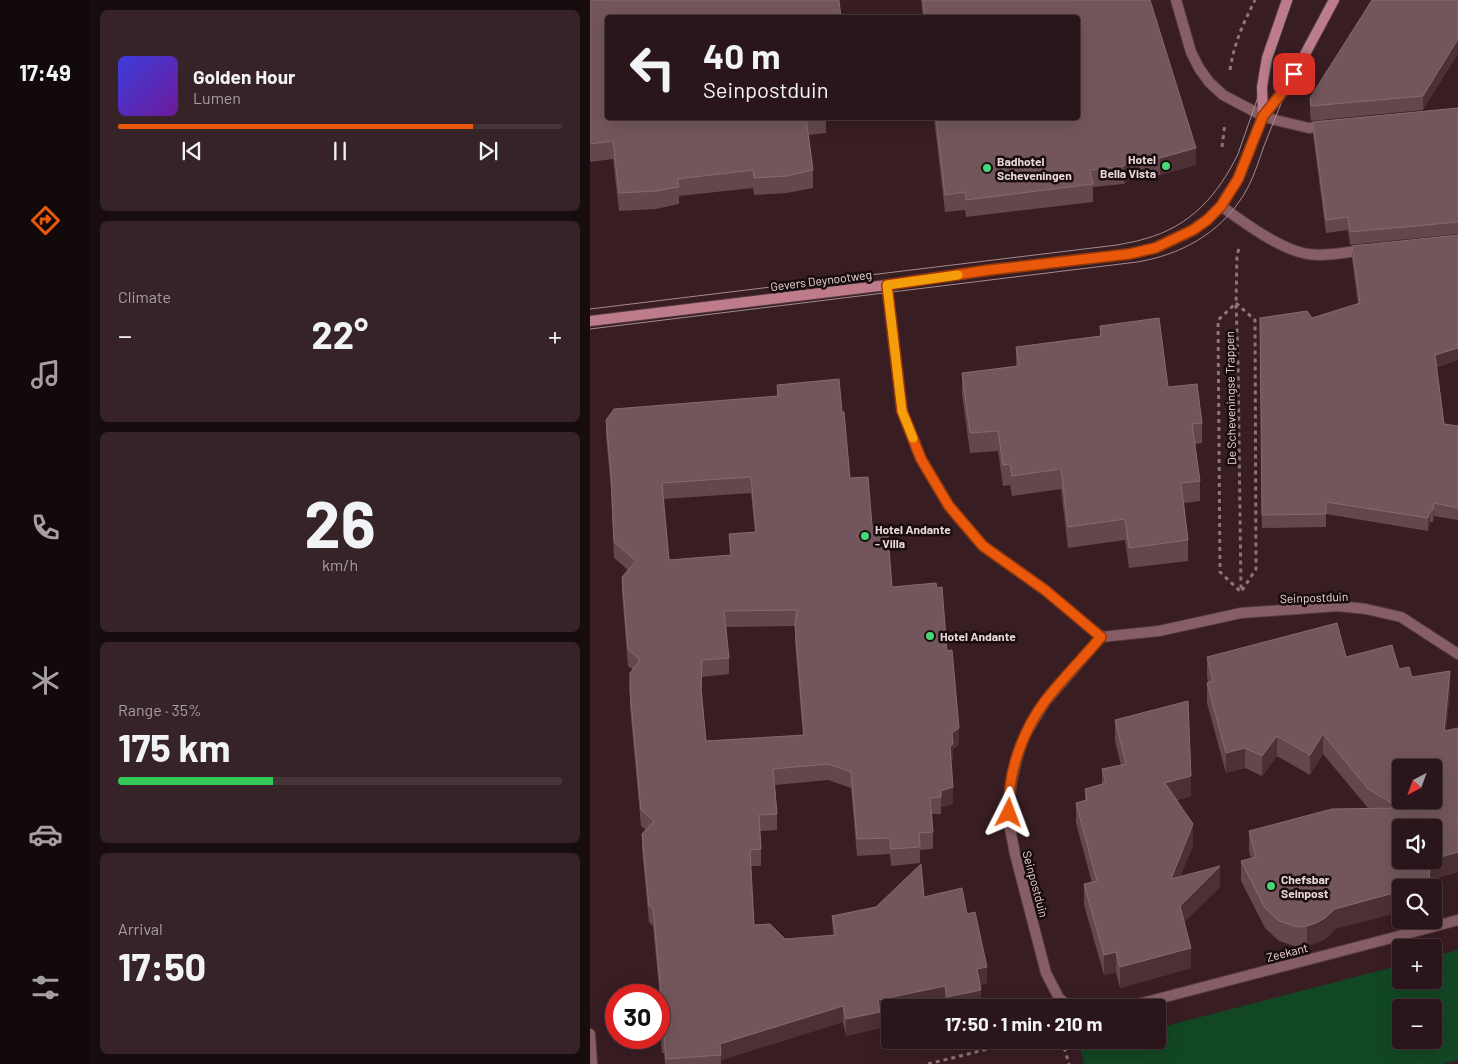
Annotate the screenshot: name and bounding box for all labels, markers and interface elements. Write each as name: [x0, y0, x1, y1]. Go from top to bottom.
text: 40 m: [703, 34, 780, 76]
icon: left: [620, 35, 685, 100]
pin: [1273, 53, 1315, 95]
text: 17:49: [19, 59, 71, 85]
icon: arrive: [1280, 60, 1308, 88]
text: Golden Hour: [193, 65, 295, 88]
text: Seinpostduin: [703, 76, 829, 102]
text: Lumen: [193, 88, 241, 107]
icon: previous: [178, 137, 206, 165]
icon: pause: [326, 137, 354, 165]
icon: next: [474, 137, 502, 165]
place label: Hotel Bella Vista: [1100, 152, 1156, 180]
place label: Badhotel Scheveningen: [997, 154, 1072, 182]
marker: Hotel Bella Vista: [1160, 160, 1172, 172]
marker: Badhotel Scheveningen: [981, 162, 993, 174]
icon: directions: [28, 203, 63, 238]
street label: Gevers Deynootweg: [769, 267, 873, 293]
text: Climate: [118, 287, 171, 306]
text: 22°: [312, 311, 368, 357]
text: −: [118, 318, 132, 352]
text: +: [548, 318, 562, 352]
street label: De Scheveningse Trappen: [1222, 331, 1238, 465]
icon: music: [28, 357, 63, 392]
text: 26: [304, 483, 376, 561]
icon: phone: [28, 510, 63, 545]
place label: Hotel Andante - Villa: [875, 522, 951, 550]
marker: Hotel Andante - Villa: [859, 530, 871, 542]
text: km/h: [322, 555, 358, 574]
street label: Seinpostduin: [1280, 589, 1348, 605]
place label: Hotel Andante: [940, 629, 1016, 643]
marker: Hotel Andante: [924, 630, 936, 642]
icon: climate: [28, 663, 63, 698]
text: Range · 35%: [118, 700, 201, 719]
text: 175 km: [118, 724, 230, 770]
north arrow: [1392, 759, 1442, 809]
map controls: [1392, 759, 1442, 1049]
position arrow: [982, 786, 1034, 838]
icon: car: [28, 817, 63, 852]
button: sound: [1392, 819, 1442, 869]
street label: Seinpostduin: [1020, 849, 1052, 919]
place label: Chefsbar Seinpost: [1281, 872, 1330, 900]
button: search: [1392, 879, 1442, 929]
marker: Chefsbar Seinpost: [1265, 880, 1277, 892]
text: Arrival: [118, 919, 163, 938]
button: +: [1392, 939, 1442, 989]
street label: Zeekant: [1265, 940, 1309, 964]
text: 17:50: [118, 943, 206, 989]
icon: filters: [28, 970, 63, 1005]
speed limit sign: 30: [605, 984, 670, 1049]
button: −: [1392, 999, 1442, 1049]
text: 17:50 · 1 min · 210 m: [945, 1012, 1102, 1035]

